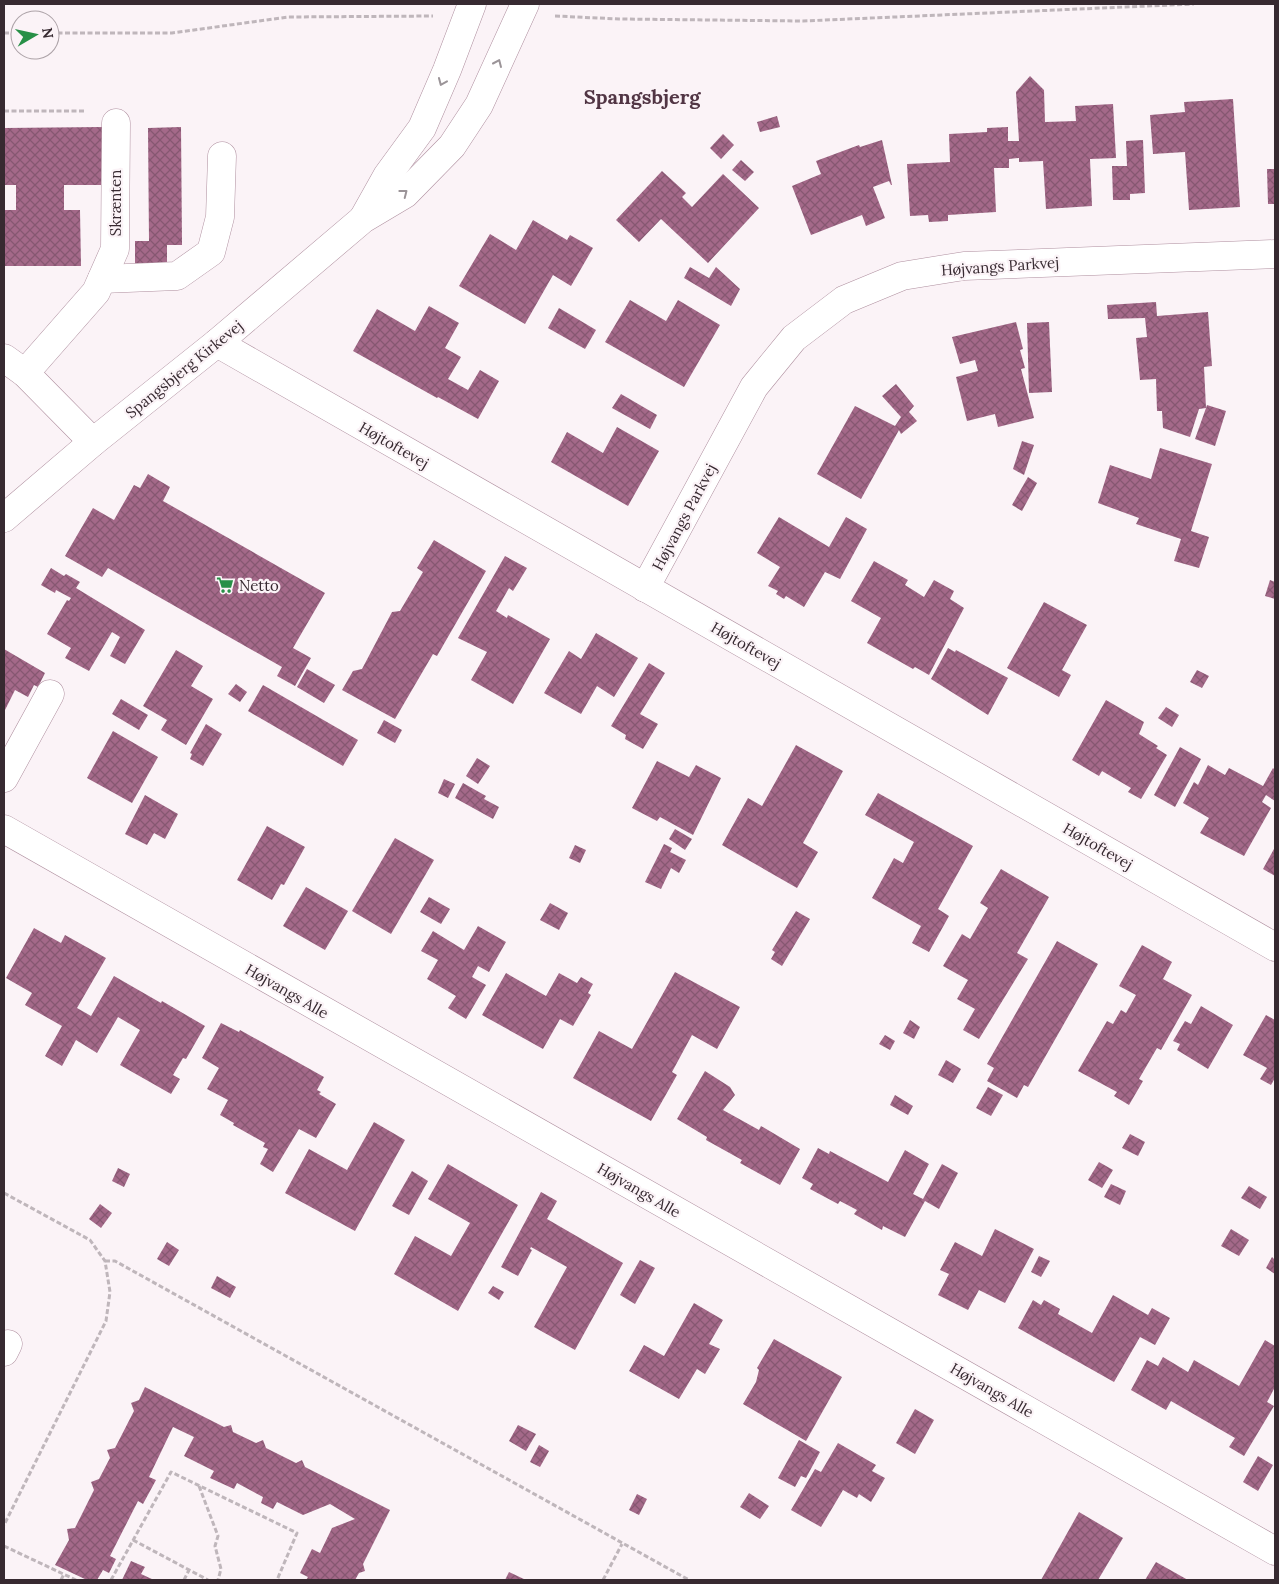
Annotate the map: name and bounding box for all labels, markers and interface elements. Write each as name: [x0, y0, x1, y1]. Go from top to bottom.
north arrow: [10, 10, 60, 60]
text: N: [38, 26, 58, 40]
one-way arrow: [492, 59, 502, 68]
one-way arrow: [437, 77, 448, 86]
district label: Spangsbjerg: [584, 84, 701, 109]
street label: Skrænten: [106, 170, 125, 236]
one-way arrow: [398, 190, 408, 199]
street label: Højvangs Parkvej: [940, 252, 1060, 280]
street label: Spangsbjerg Kirkevej: [122, 316, 246, 422]
street label: Højtoftevej: [356, 417, 432, 473]
street label: Højvangs Parkvej: [648, 460, 720, 574]
supermarket icon: Netto: [215, 575, 235, 595]
place label: Netto: [239, 576, 279, 595]
street label: Højtoftevej: [708, 617, 784, 673]
street label: Højtoftevej: [1060, 818, 1136, 874]
street label: Højvangs Alle: [242, 959, 332, 1023]
street label: Højvangs Alle: [594, 1158, 684, 1222]
street label: Højvangs Alle: [947, 1358, 1037, 1422]

